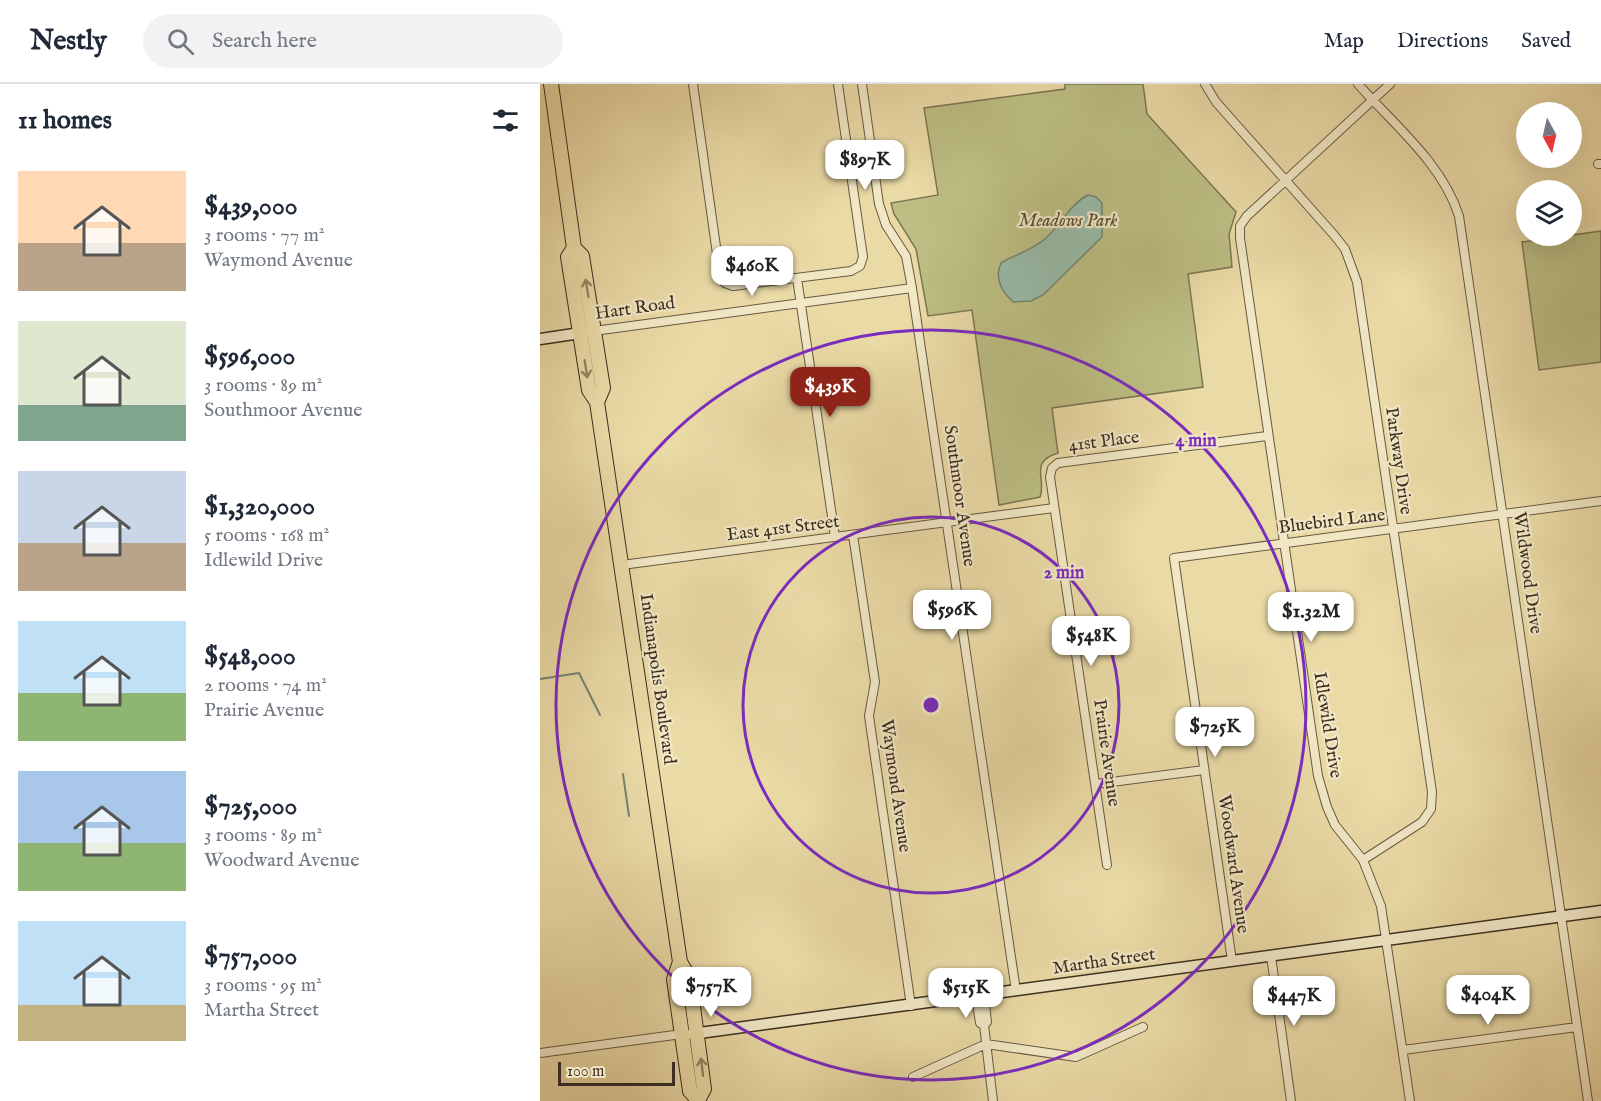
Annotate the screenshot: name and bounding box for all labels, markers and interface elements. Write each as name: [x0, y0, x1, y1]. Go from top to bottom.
search box: [143, 14, 563, 68]
text: Nestly: [30, 24, 107, 59]
icon: search: [164, 25, 197, 58]
text: Search here: [212, 27, 317, 55]
text: Map: [1324, 28, 1364, 55]
text: Directions: [1397, 28, 1488, 55]
text: Saved: [1521, 28, 1571, 55]
north arrow: [1516, 102, 1582, 168]
map controls: [1516, 102, 1582, 246]
text: 11 homes: [18, 104, 112, 137]
icon: filters: [489, 104, 522, 137]
pin: $897K: [823, 140, 907, 191]
text: $897K: [839, 147, 891, 172]
button: layers: [1516, 180, 1582, 246]
text: $439,000: [204, 190, 297, 223]
icon: home: [66, 195, 138, 267]
park label: Meadows Park: [1018, 210, 1118, 233]
text: 3 rooms · 77 m²: [204, 223, 324, 248]
pin: $460K: [710, 246, 794, 297]
text: Waymond Avenue: [204, 248, 353, 273]
text: $460K: [725, 253, 779, 278]
one-way arrow: [582, 279, 593, 299]
street label: Hart Road: [593, 292, 677, 326]
text: $596,000: [204, 340, 295, 373]
icon: home: [66, 345, 138, 417]
one-way arrow: [580, 359, 591, 378]
pin: $439K: [788, 367, 872, 418]
text: 3 rooms · 89 m²: [204, 373, 322, 398]
text: $439K: [804, 374, 856, 399]
text: Southmoor Avenue: [204, 398, 363, 423]
street label: Parkway Drive: [1379, 406, 1417, 516]
street label: Southmoor Avenue: [938, 424, 980, 568]
street label: 41st Place: [1067, 426, 1141, 458]
text: 4 min: [1175, 430, 1217, 453]
text: $1,320,000: [204, 490, 315, 523]
icon: home: [66, 495, 138, 567]
street label: Bluebird Lane: [1277, 504, 1387, 540]
street label: East 41st Street: [725, 511, 841, 547]
street label: Wildwood Drive: [1507, 511, 1547, 635]
text: 5 rooms · 168 m²: [204, 523, 329, 548]
text: Idlewild Drive: [204, 548, 323, 573]
text: 2 min: [1044, 562, 1085, 585]
pin: $596K: [910, 590, 994, 641]
street label: Indianapolis Boulevard: [634, 592, 680, 766]
pin: $1.32M: [1262, 592, 1360, 643]
text: $596K: [927, 597, 977, 622]
text: $1.32M: [1282, 599, 1340, 624]
pin: $548K: [1049, 616, 1133, 667]
text: $548K: [1066, 623, 1116, 648]
text: $548,000: [204, 640, 296, 673]
icon: home: [66, 645, 138, 717]
street label: Idlewild Drive: [1307, 670, 1347, 780]
text: 2 rooms · 74 m²: [204, 673, 327, 698]
centre of rings: [921, 695, 941, 715]
text: Prairie Avenue: [204, 698, 324, 723]
street label: Prairie Avenue: [1087, 698, 1125, 808]
pin: $725K: [1173, 707, 1257, 758]
text: $725K: [1189, 714, 1241, 739]
street label: Waymond Avenue: [874, 718, 916, 854]
text: $725,000: [204, 790, 297, 823]
street label: Woodward Avenue: [1212, 793, 1254, 935]
icon: home: [66, 795, 138, 867]
text: 3 rooms · 89 m²: [204, 823, 322, 848]
text: Woodward Avenue: [204, 848, 359, 873]
text: $757,000: [204, 940, 297, 973]
street label: Martha Street: [1051, 943, 1157, 981]
icon: home: [66, 945, 138, 1017]
pin: $757K: [669, 967, 753, 1018]
pin: $515K: [924, 968, 1008, 1019]
text: 3 rooms · 95 m²: [204, 973, 322, 998]
text: $757K: [685, 974, 737, 999]
text: $515K: [942, 975, 990, 1000]
pin: $404K: [1446, 975, 1530, 1026]
pin: $447K: [1252, 976, 1336, 1027]
text: $404K: [1461, 982, 1515, 1007]
text: $447K: [1267, 983, 1321, 1008]
text: Martha Street: [204, 998, 319, 1023]
one-way arrow: [696, 1058, 707, 1078]
scale bar: [558, 1059, 675, 1086]
text: 100 m: [567, 1062, 604, 1082]

